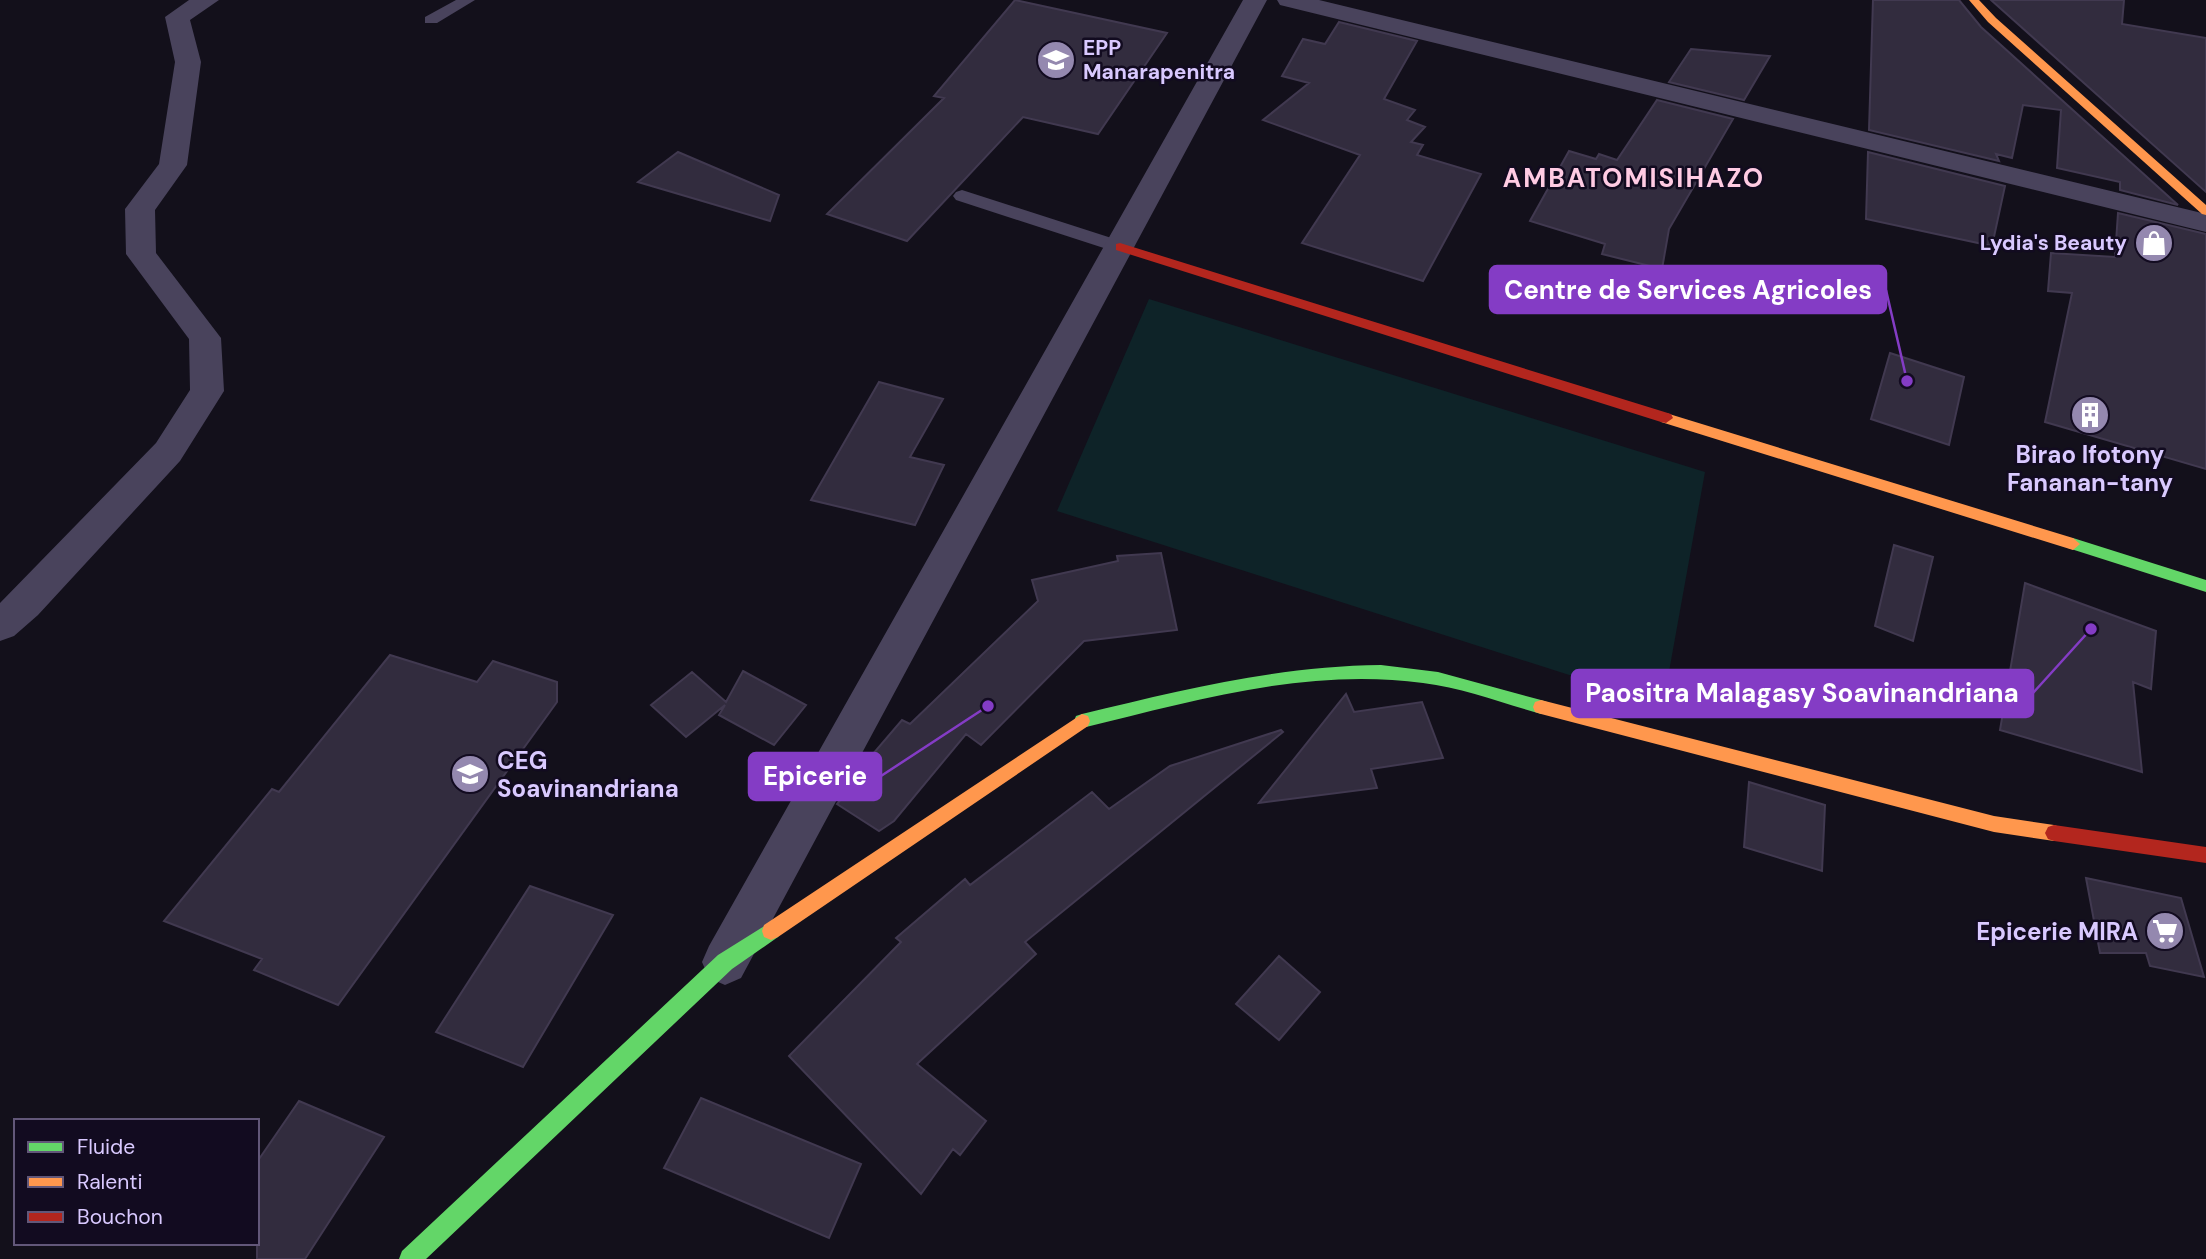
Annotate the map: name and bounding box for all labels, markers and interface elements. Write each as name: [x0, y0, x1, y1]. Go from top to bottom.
place label: EPP Manarapenitra: [1083, 34, 1235, 86]
school or university icon: EPP Manarapenitra: [1035, 39, 1077, 81]
district label: AMBATOMISIHAZO: [1503, 161, 1765, 195]
shop icon: Lydia's Beauty: [2133, 222, 2175, 264]
place label: Lydia's Beauty: [1980, 229, 2127, 257]
callout: Centre de Services Agricoles: [1490, 266, 1886, 313]
text: Centre de Services Agricoles: [1504, 273, 1872, 307]
building icon: Birao Ifotony Fananan-tany: [2069, 394, 2111, 436]
place label: Birao Ifotony Fananan-tany: [2007, 439, 2174, 498]
callout: Paositra Malagasy Soavinandriana: [1572, 670, 2033, 717]
text: Paositra Malagasy Soavinandriana: [1585, 676, 2019, 710]
place label: CEG Soavinandriana: [497, 745, 679, 804]
school or university icon: CEG Soavinandriana: [449, 753, 491, 795]
callout: Epicerie: [749, 753, 881, 800]
text: Epicerie: [763, 759, 867, 793]
supermarket icon: Epicerie MIRA: [2144, 910, 2186, 952]
place label: Epicerie MIRA: [1976, 916, 2138, 947]
legend: [14, 1119, 259, 1245]
text: Fluide: [77, 1133, 135, 1161]
text: Ralenti: [77, 1168, 143, 1196]
text: Bouchon: [77, 1203, 163, 1231]

